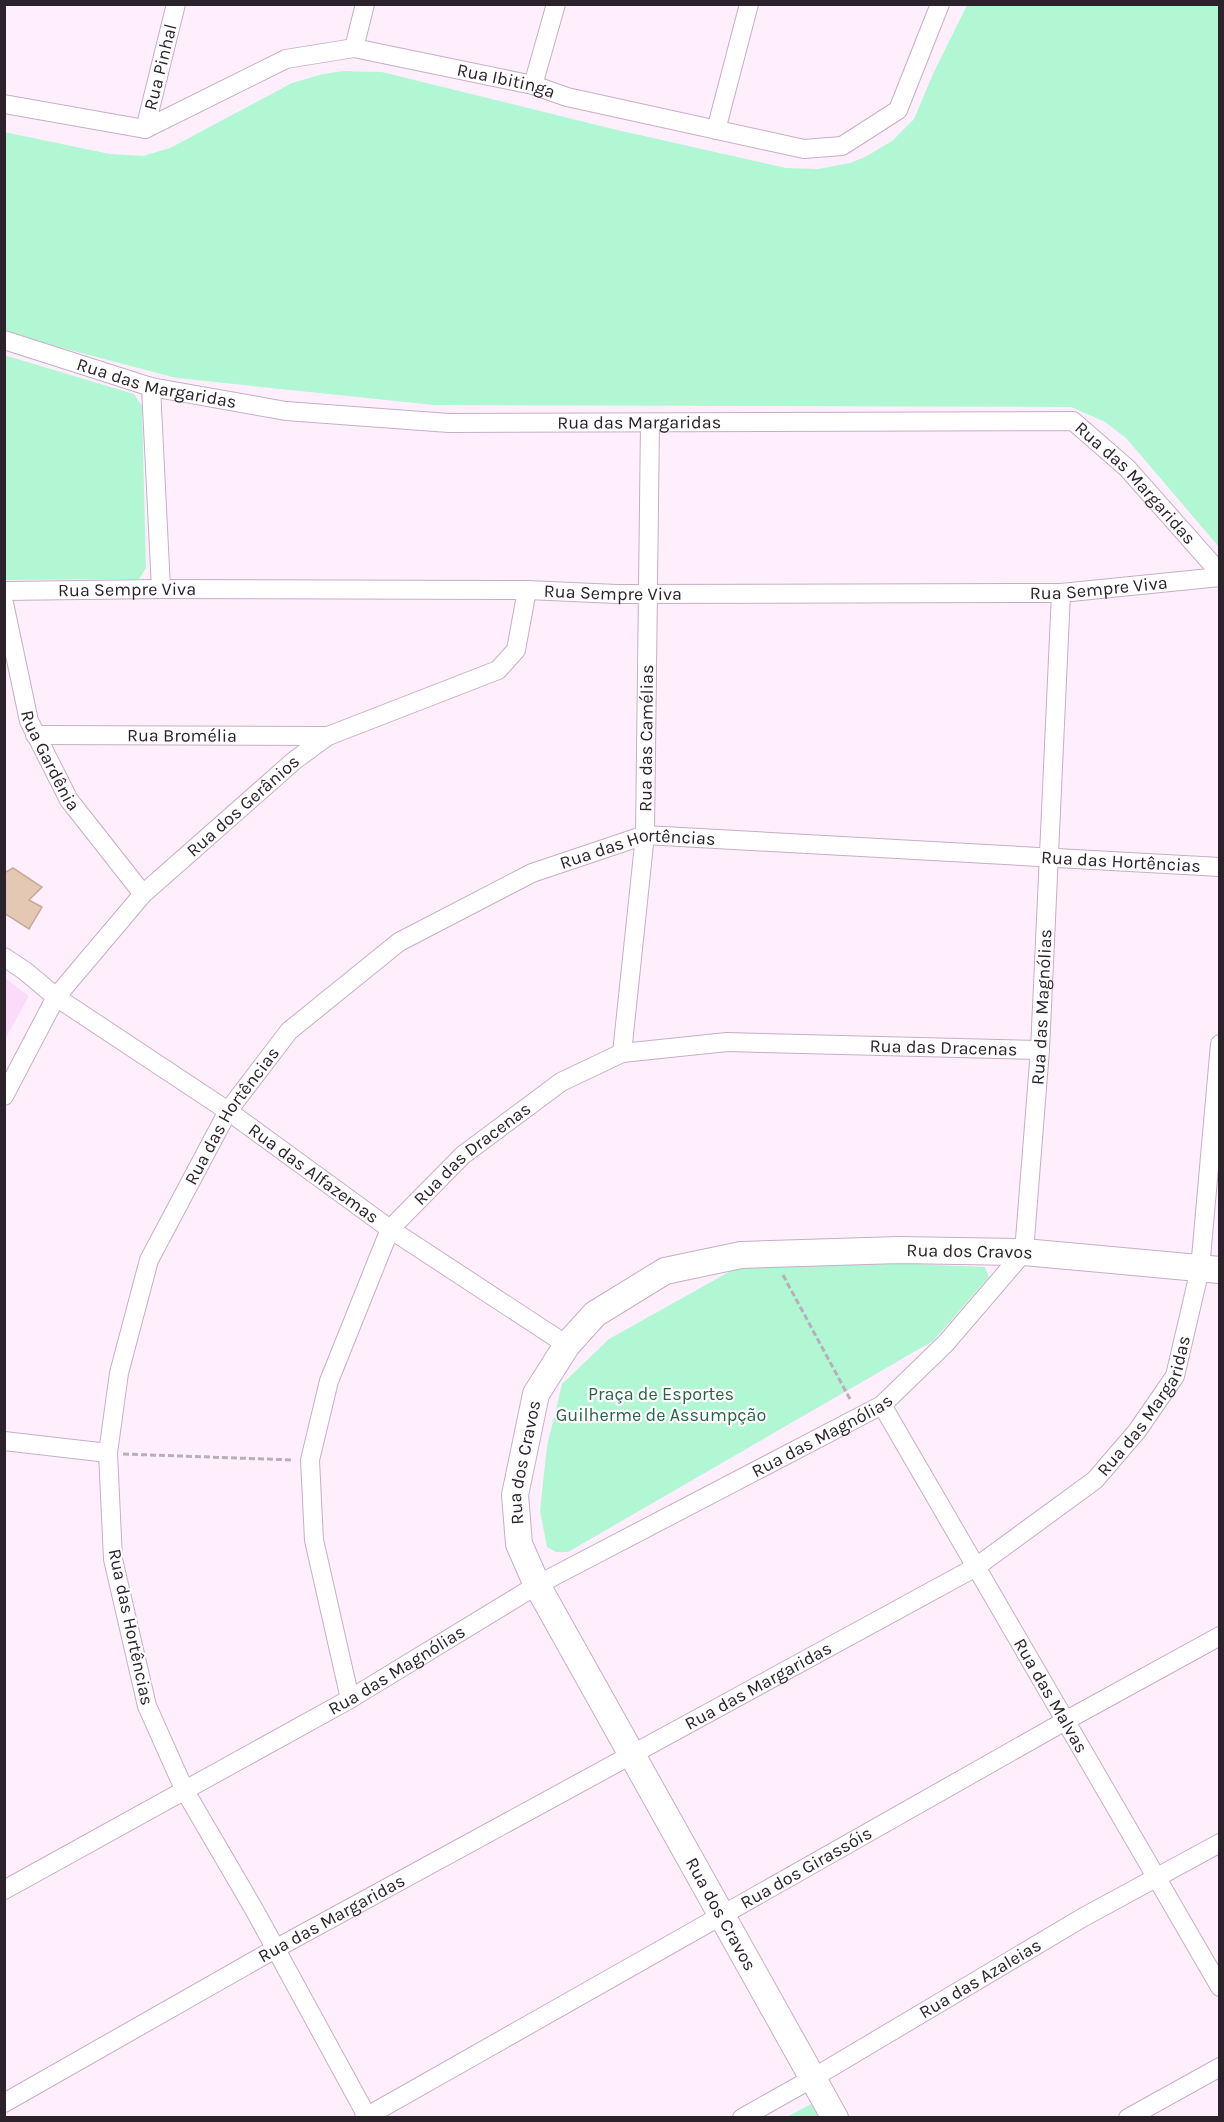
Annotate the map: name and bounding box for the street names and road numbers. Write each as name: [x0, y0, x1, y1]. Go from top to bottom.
street label: Rua Pinhal: [139, 21, 182, 112]
street label: Rua Ibitinga: [455, 59, 558, 103]
street label: Rua das Margaridas: [74, 353, 238, 413]
street label: Rua das Margaridas: [557, 411, 721, 434]
street label: Rua das Margaridas: [1070, 417, 1201, 549]
street label: Rua Sempre Viva: [1030, 571, 1169, 604]
street label: Rua Sempre Viva: [58, 578, 196, 601]
street label: Rua Sempre Viva: [543, 580, 682, 605]
street label: Rua das Camélias: [634, 664, 658, 812]
street label: Rua Gardênia: [16, 708, 84, 815]
street label: Rua Bromélia: [127, 724, 237, 747]
street label: Rua dos Gerânios: [182, 750, 304, 861]
street label: Rua das Hortências: [557, 824, 716, 874]
street label: Rua das Hortências: [1041, 846, 1201, 877]
street label: Rua das Magnólias: [1026, 928, 1057, 1086]
street label: Rua das Dracenas: [869, 1035, 1018, 1060]
street label: Rua das Hortências: [180, 1043, 284, 1189]
street label: Rua das Dracenas: [409, 1097, 535, 1210]
street label: Rua das Alfazemas: [244, 1119, 383, 1228]
street label: Rua dos Cravos: [906, 1239, 1034, 1264]
street label: Rua das Margaridas: [1092, 1333, 1195, 1481]
street label: Rua das Magnólias: [748, 1390, 897, 1482]
street label: Rua dos Cravos: [504, 1398, 545, 1526]
street label: Rua das Hortências: [104, 1547, 158, 1707]
street label: Rua das Magnólias: [324, 1620, 469, 1720]
street label: Rua das Malvas: [1009, 1634, 1093, 1757]
street label: Rua das Margaridas: [681, 1637, 835, 1735]
street label: Rua dos Girassóis: [736, 1822, 876, 1914]
street label: Rua dos Cravos: [681, 1854, 761, 1974]
street label: Rua das Margaridas: [254, 1869, 409, 1967]
street label: Rua das Azaleias: [915, 1934, 1045, 2023]

